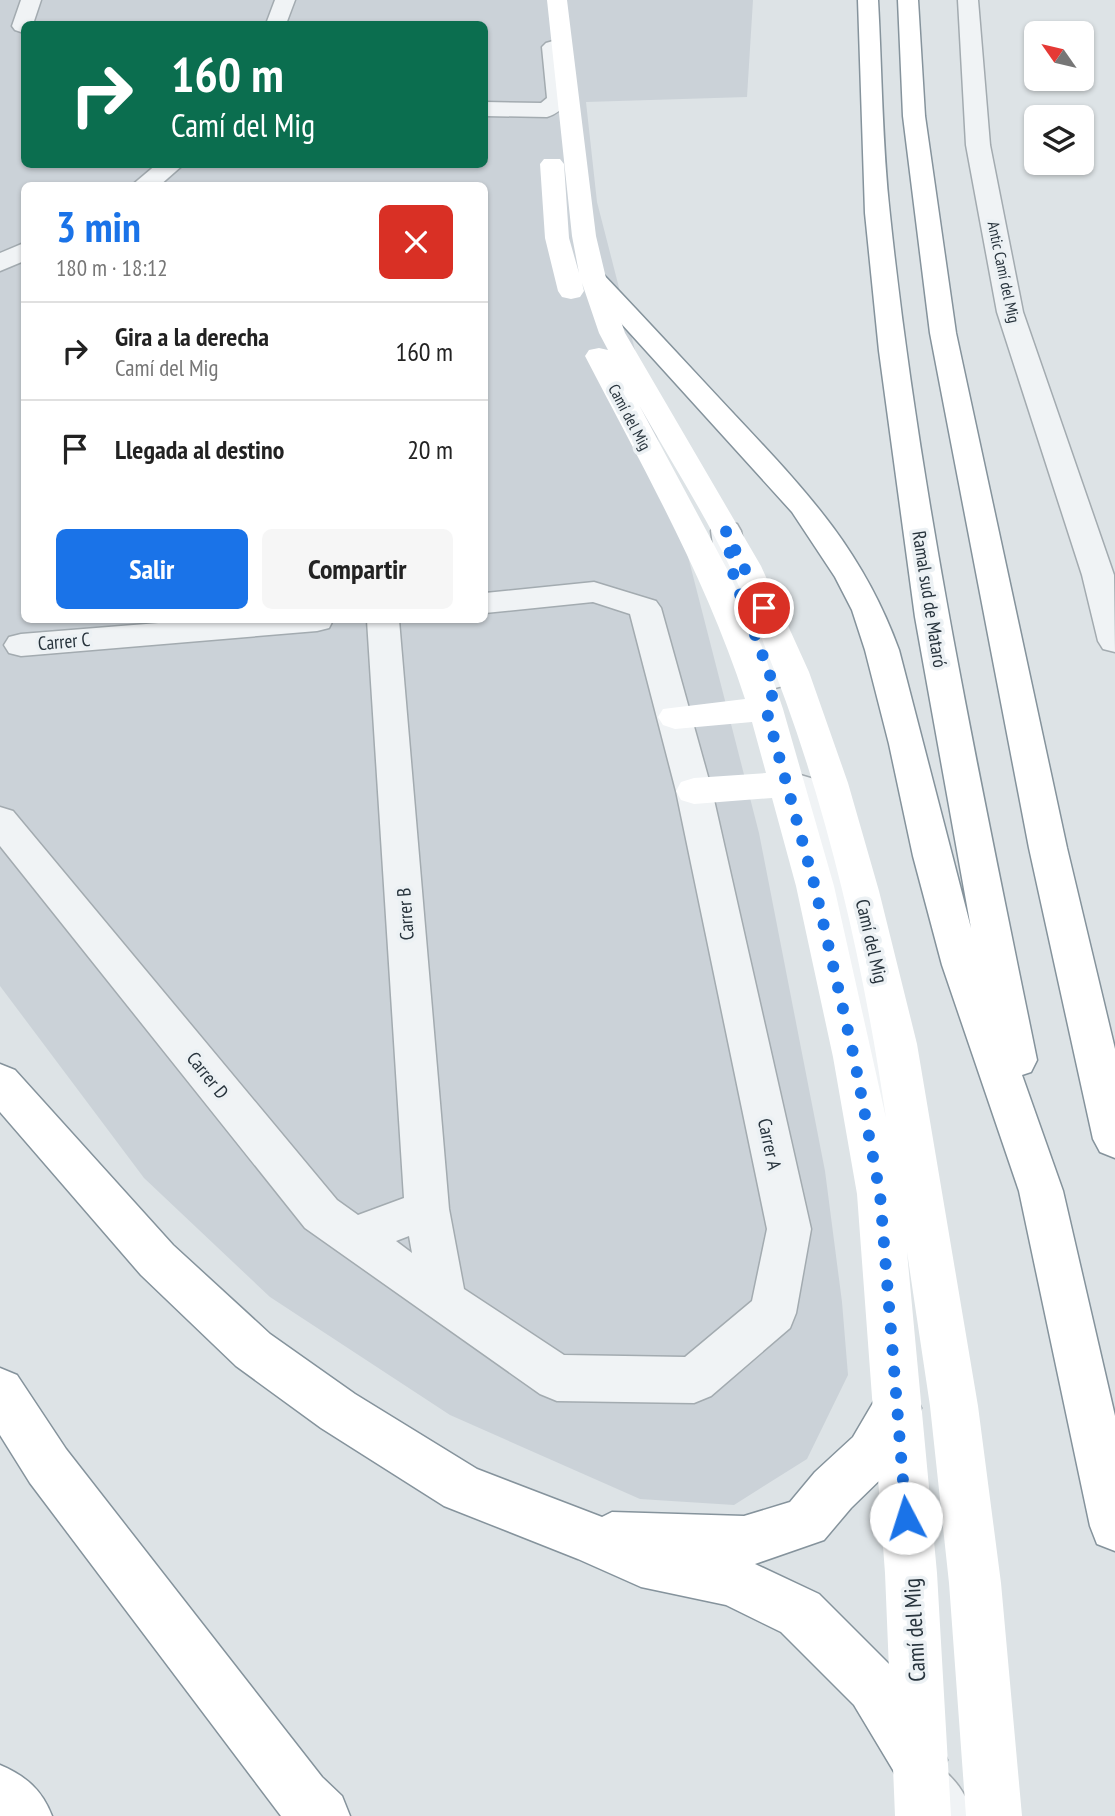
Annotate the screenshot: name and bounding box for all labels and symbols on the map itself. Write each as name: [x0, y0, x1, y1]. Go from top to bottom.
north arrow: [1024, 21, 1094, 91]
street label: Antic Camí del Mig: [983, 219, 1025, 325]
street label: Camí del Mig: [604, 380, 656, 454]
street label: Ramal sud de Mataró: [907, 529, 953, 669]
pin: [734, 578, 794, 638]
street label: Carrer C: [37, 627, 91, 655]
street label: Carrer B: [391, 887, 419, 941]
street label: Camí del Mig: [851, 897, 893, 985]
street label: Carrer D: [182, 1047, 234, 1103]
street label: Carrer A: [753, 1116, 787, 1172]
position arrow: [869, 1481, 943, 1555]
street label: Camí del Mig: [897, 1578, 931, 1682]

